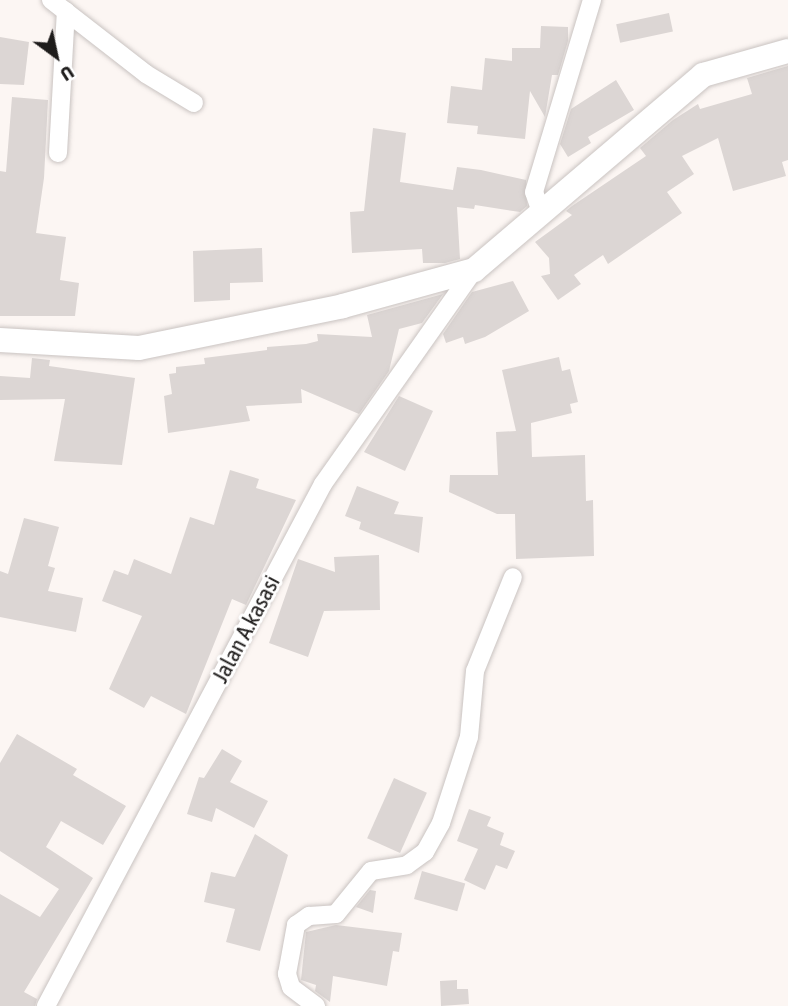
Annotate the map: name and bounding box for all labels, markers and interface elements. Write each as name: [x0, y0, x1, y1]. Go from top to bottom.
north arrow: [21, 21, 91, 91]
text: U: [57, 61, 78, 86]
street label: Jalan A.kasasi: [206, 571, 286, 687]

